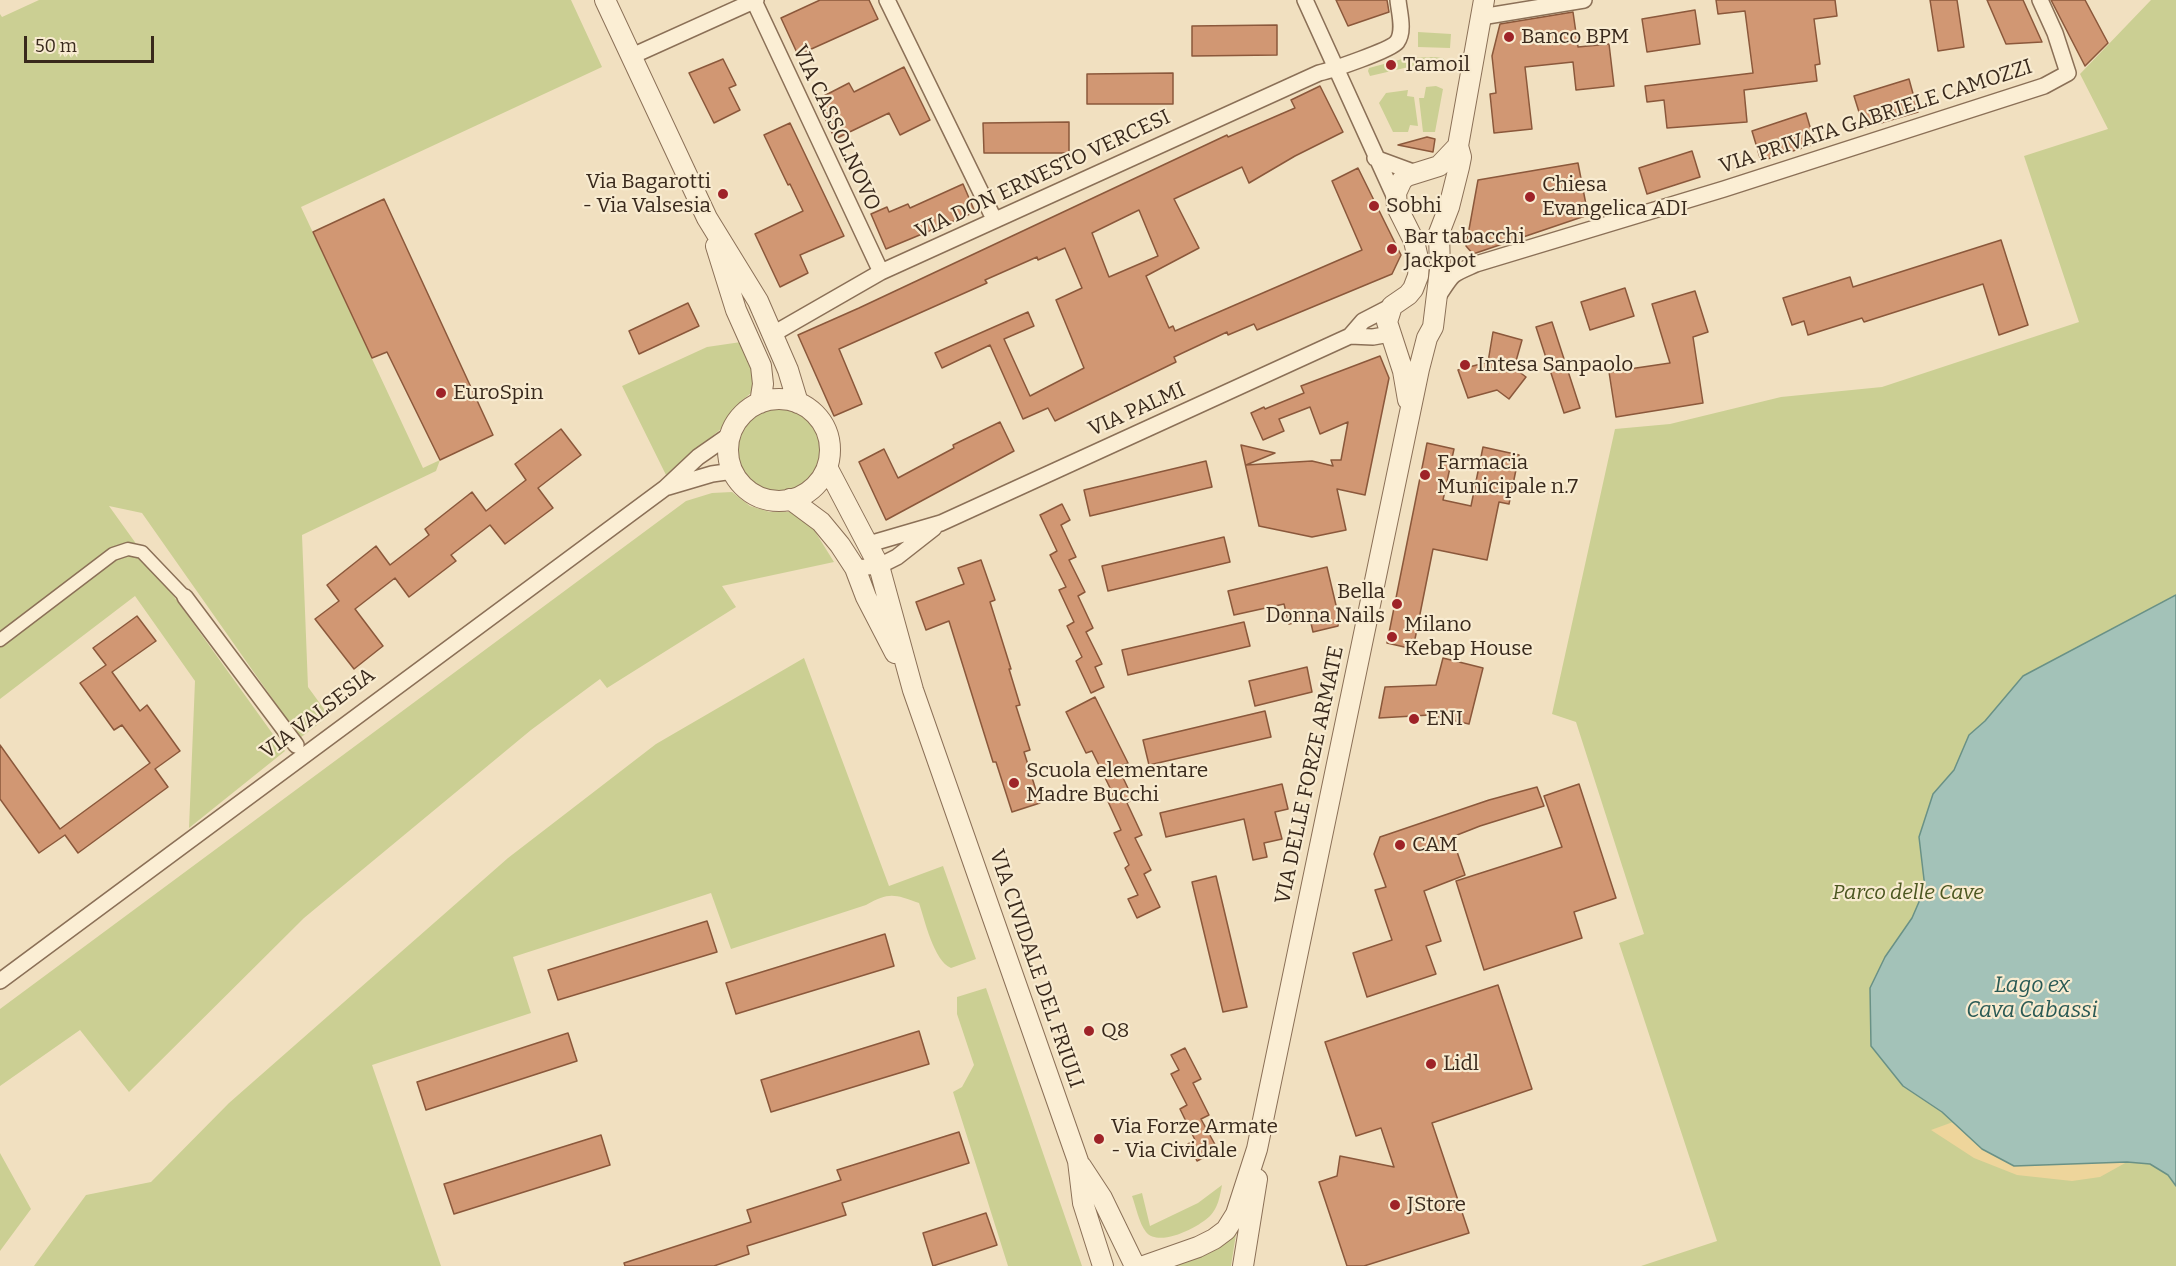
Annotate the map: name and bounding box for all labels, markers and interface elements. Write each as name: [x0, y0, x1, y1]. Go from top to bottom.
scale bar: [27, 24, 158, 62]
place label: Banco BPM: [1521, 24, 1629, 50]
marker: Banco BPM: [1502, 30, 1516, 44]
text: 50 m: [35, 35, 77, 57]
street label: VIA CASSOLNOVO: [787, 41, 885, 215]
place label: Tamoil: [1403, 52, 1470, 78]
street label: VIA PRIVATA GABRIELE CAMOZZI: [1716, 54, 2036, 180]
marker: Tamoil: [1384, 58, 1398, 72]
street label: VIA DON ERNESTO VERCESI: [912, 105, 1174, 245]
place label: Via Bagarotti - Via Valsesia: [583, 169, 711, 219]
place label: Chiesa Evangelica ADI: [1542, 172, 1688, 222]
marker: Via Bagarotti - Via Valsesia: [716, 187, 730, 201]
marker: Chiesa Evangelica ADI: [1523, 190, 1537, 204]
place label: Sobhi: [1386, 193, 1442, 219]
marker: Sobhi: [1367, 199, 1381, 213]
place label: Bar tabacchi Jackpot: [1404, 224, 1525, 274]
marker: Bar tabacchi Jackpot: [1385, 242, 1399, 256]
place label: Intesa Sanpaolo: [1477, 352, 1633, 378]
marker: Intesa Sanpaolo: [1458, 358, 1472, 372]
street label: VIA PALMI: [1085, 377, 1189, 443]
place label: EuroSpin: [453, 380, 544, 406]
marker: EuroSpin: [434, 386, 448, 400]
place label: Farmacia Municipale n.7: [1437, 450, 1578, 500]
marker: Farmacia Municipale n.7: [1418, 468, 1432, 482]
place label: Bella Donna Nails: [1266, 579, 1385, 629]
marker: Bella Donna Nails: [1390, 597, 1404, 611]
place label: Milano Kebap House: [1404, 612, 1533, 662]
marker: Milano Kebap House: [1385, 630, 1399, 644]
street label: VIA DELLE FORZE ARMATE: [1270, 644, 1350, 906]
street label: VIA VALSESIA: [256, 663, 380, 765]
place label: ENI: [1426, 706, 1463, 732]
marker: ENI: [1407, 712, 1421, 726]
place label: Scuola elementare Madre Bucchi: [1026, 758, 1208, 808]
marker: Scuola elementare Madre Bucchi: [1007, 776, 1021, 790]
place label: CAM: [1412, 832, 1458, 858]
marker: CAM: [1393, 838, 1407, 852]
street label: VIA CIVIDALE DEL FRIULI: [983, 847, 1089, 1091]
park label: Parco delle Cave: [1832, 880, 1984, 906]
water label: Lago ex Cava Cabassi: [1966, 973, 2098, 1024]
place label: Q8: [1101, 1018, 1129, 1044]
marker: Q8: [1082, 1024, 1096, 1038]
place label: Lidl: [1443, 1051, 1479, 1077]
marker: Lidl: [1424, 1057, 1438, 1071]
place label: Via Forze Armate - Via Cividale: [1111, 1114, 1278, 1164]
marker: Via Forze Armate - Via Cividale: [1092, 1132, 1106, 1146]
place label: JStore: [1407, 1192, 1466, 1218]
marker: JStore: [1388, 1198, 1402, 1212]

